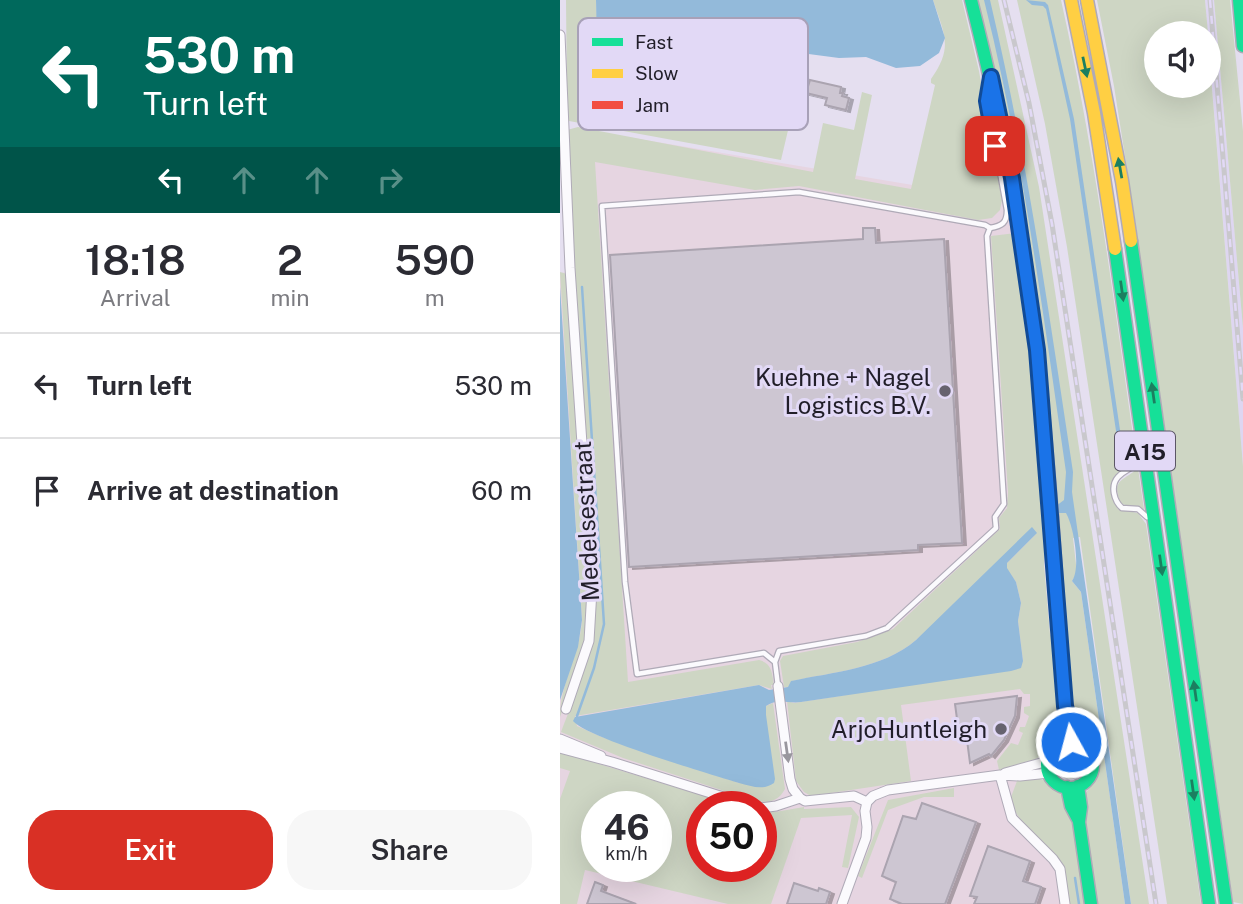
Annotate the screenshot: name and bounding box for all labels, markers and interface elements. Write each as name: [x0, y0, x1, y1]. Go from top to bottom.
legend: [578, 18, 808, 130]
map controls: [1144, 21, 1221, 98]
button: sound: [1144, 21, 1221, 98]
text: 530 m: [143, 26, 295, 84]
icon: left: [28, 28, 119, 119]
text: Fast: [635, 31, 673, 53]
one-way arrow: [1080, 56, 1091, 78]
text: Slow: [635, 62, 679, 84]
text: Turn left: [143, 85, 268, 122]
text: Jam: [635, 94, 669, 116]
pin: [965, 116, 1025, 176]
icon: arrive: [976, 127, 1014, 165]
one-way arrow: [1114, 157, 1125, 179]
icon: left: [152, 161, 190, 199]
icon: ahead: [225, 161, 263, 199]
icon: ahead: [298, 161, 336, 199]
icon: right: [371, 161, 409, 199]
text: 18:18: [85, 235, 186, 284]
text: 2: [277, 235, 303, 284]
text: 590: [394, 235, 475, 284]
one-way arrow: [1117, 280, 1128, 302]
text: Arrival: [100, 284, 171, 311]
text: min: [271, 284, 310, 311]
text: m: [425, 284, 445, 311]
place label: Kuehne + Nagel Logistics B.V.: [755, 363, 931, 419]
icon: left: [28, 367, 66, 405]
text: Turn left: [87, 370, 192, 401]
text: 530 m: [454, 370, 532, 401]
one-way arrow: [1147, 382, 1158, 404]
marker: Kuehne + Nagel Logistics B.V.: [937, 383, 953, 399]
road number: A15: [1115, 432, 1175, 471]
street label: Medelsestraat: [568, 440, 604, 602]
icon: arrive: [28, 472, 66, 510]
text: Arrive at destination: [87, 475, 339, 506]
text: 60 m: [471, 475, 532, 506]
one-way arrow: [1156, 554, 1167, 576]
one-way arrow: [1189, 680, 1200, 702]
position arrow: [1034, 705, 1108, 779]
place label: ArjoHuntleigh: [831, 715, 987, 743]
marker: ArjoHuntleigh: [993, 721, 1009, 737]
one-way arrow: [781, 742, 792, 764]
one-way arrow: [1188, 779, 1199, 801]
speed limit sign: 50: [686, 791, 777, 882]
text: 46: [603, 807, 650, 848]
button: Exit: [28, 810, 273, 890]
button: Share: [287, 810, 532, 890]
text: km/h: [605, 843, 648, 864]

